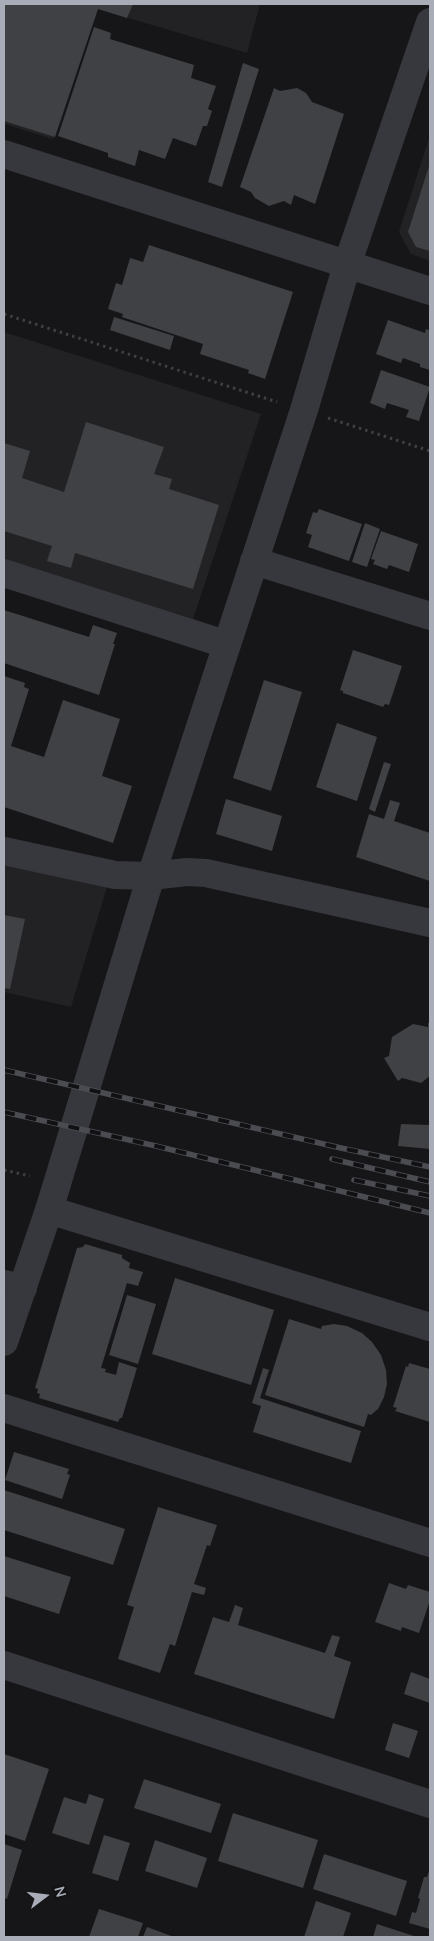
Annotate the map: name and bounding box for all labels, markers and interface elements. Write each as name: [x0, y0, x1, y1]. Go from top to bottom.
north arrow: [20, 1871, 70, 1921]
text: N: [49, 1884, 71, 1900]

